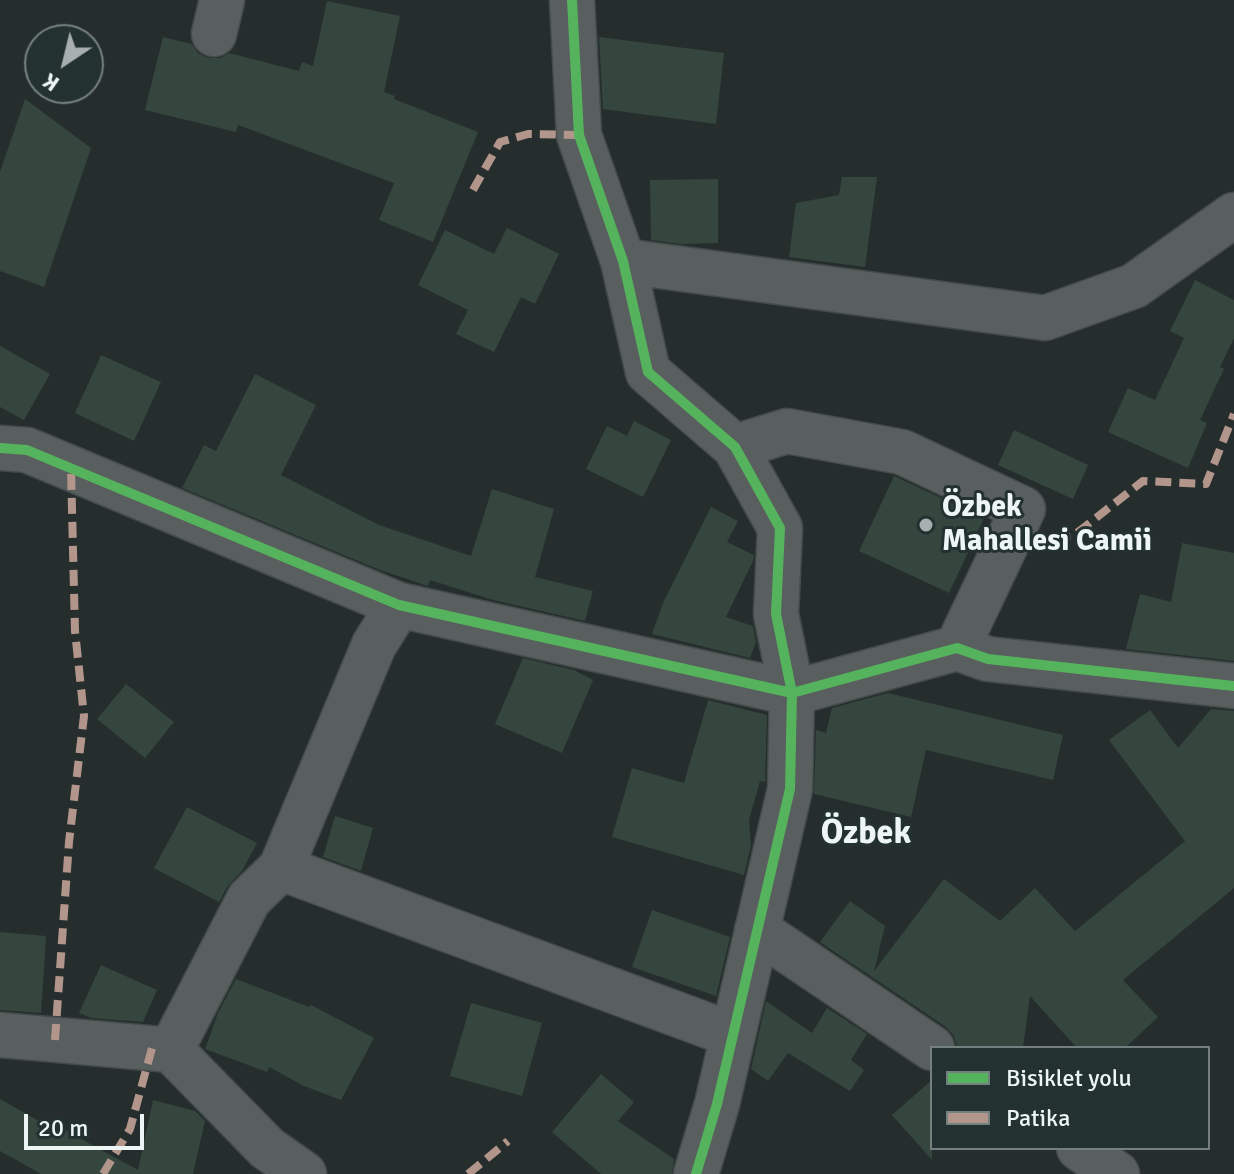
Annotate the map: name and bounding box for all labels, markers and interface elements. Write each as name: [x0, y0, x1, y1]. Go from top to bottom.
north arrow: [24, 24, 104, 104]
text: K: [38, 67, 64, 97]
place label: Özbek Mahallesi Camii: [942, 490, 1152, 560]
marker: Özbek Mahallesi Camii: [917, 516, 935, 534]
district label: Özbek: [821, 814, 911, 854]
legend: [930, 1046, 1210, 1150]
text: Bisiklet yolu: [1006, 1063, 1132, 1093]
scale bar: [28, 1098, 148, 1148]
text: Patika: [1006, 1103, 1070, 1133]
text: 20 m: [38, 1113, 88, 1143]

